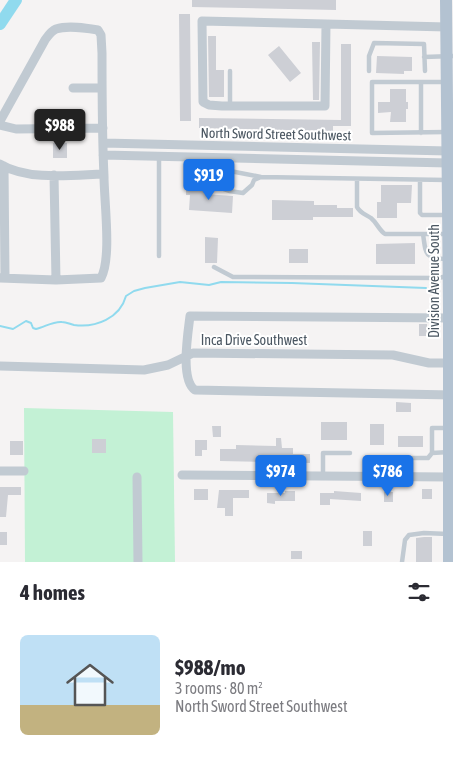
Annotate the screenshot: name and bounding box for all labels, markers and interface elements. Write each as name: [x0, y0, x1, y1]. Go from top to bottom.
pin: $988: [30, 108, 90, 151]
text: $988: [45, 116, 75, 134]
street label: North Sword Street Southwest: [200, 125, 352, 143]
pin: $919: [179, 158, 239, 201]
text: $919: [194, 166, 224, 184]
street label: Division Avenue South: [426, 224, 442, 338]
street label: Inca Drive Southwest: [201, 332, 307, 348]
pin: $974: [251, 454, 311, 497]
pin: $786: [358, 454, 418, 497]
text: $974: [266, 462, 296, 480]
text: $786: [373, 462, 403, 480]
icon: filters: [405, 578, 433, 606]
text: 4 homes: [20, 580, 85, 604]
icon: home: [60, 655, 120, 715]
text: $988/mo: [175, 655, 246, 679]
text: 3 rooms · 80 m²: [175, 679, 263, 697]
text: North Sword Street Southwest: [175, 697, 348, 715]

